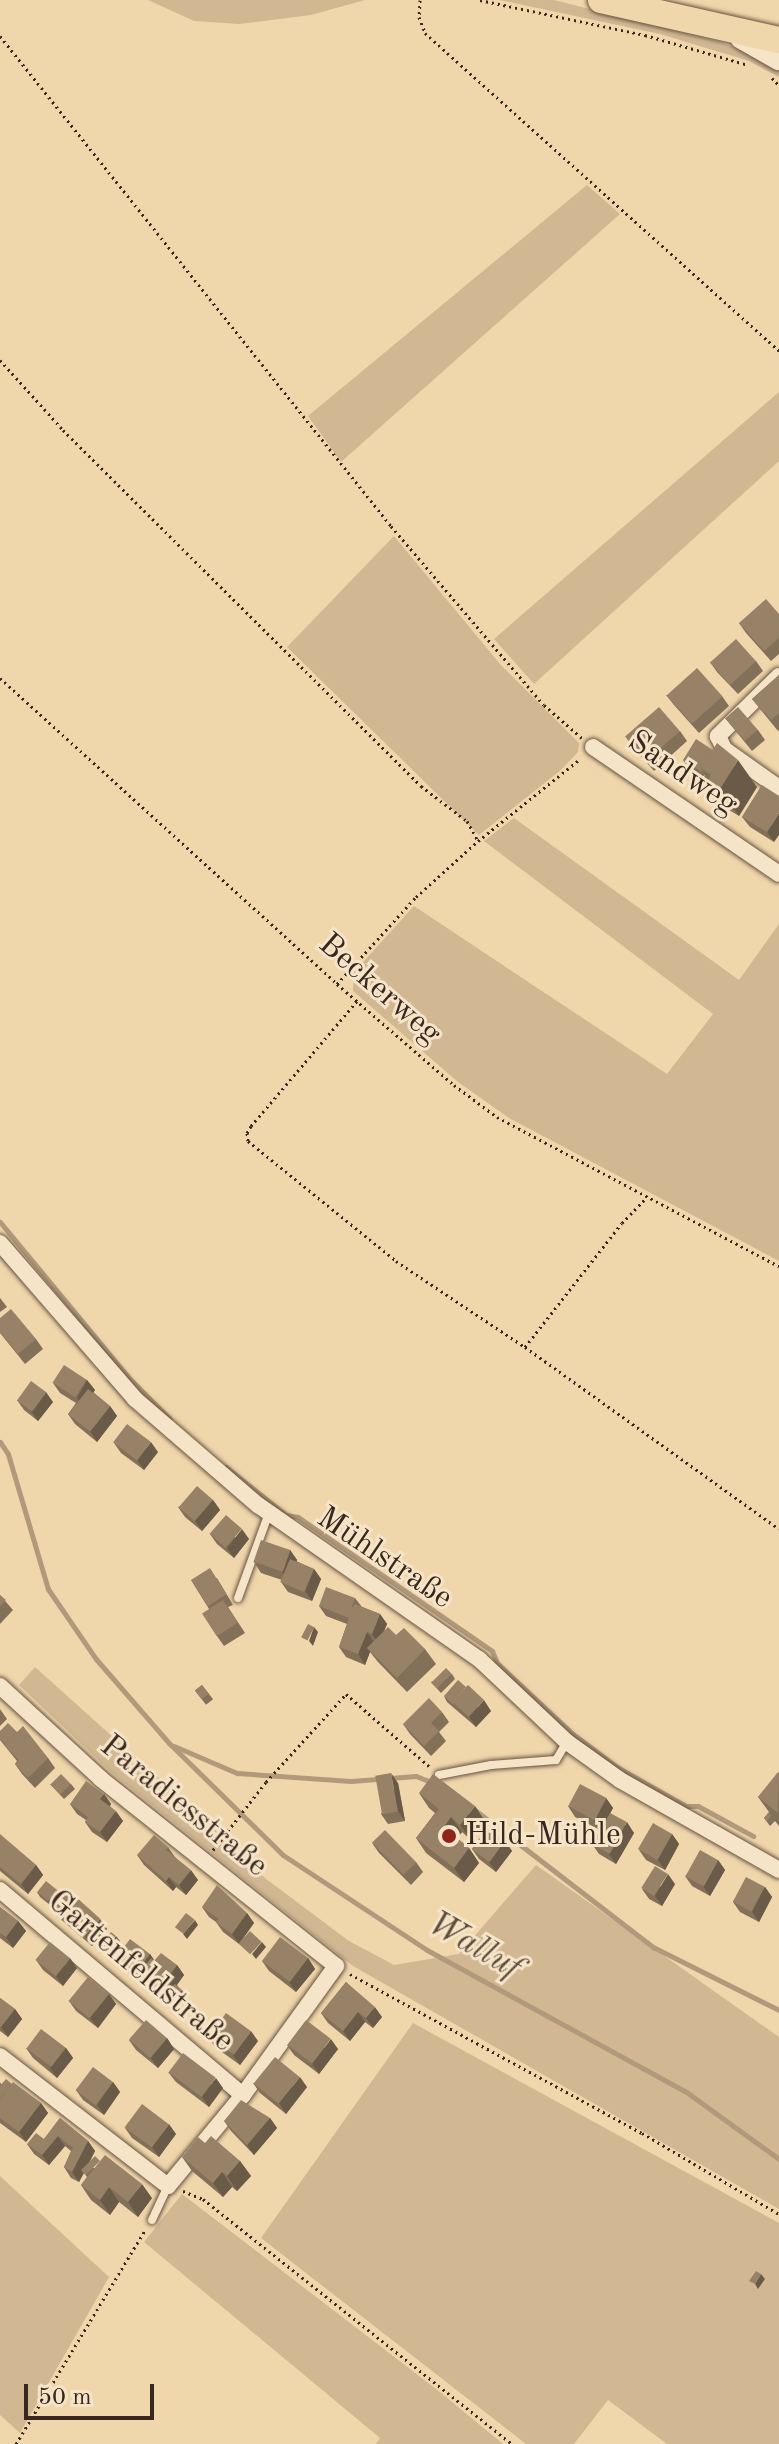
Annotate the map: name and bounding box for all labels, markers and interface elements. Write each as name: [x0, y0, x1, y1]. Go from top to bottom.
street label: Sandweg: [619, 723, 745, 825]
street label: Beckerweg: [310, 926, 448, 1054]
street label: Mühlstraße: [309, 1500, 459, 1618]
street label: Paradiesstraße: [91, 1728, 275, 1886]
place label: Hild-Mühle: [465, 1817, 621, 1855]
marker: Hild-Mühle: [440, 1827, 458, 1845]
street label: Gartenfeldstraße: [39, 1883, 241, 2061]
water label: Walluf: [420, 1904, 528, 1990]
scale bar: [28, 2368, 158, 2418]
text: 50 m: [38, 2386, 92, 2410]

